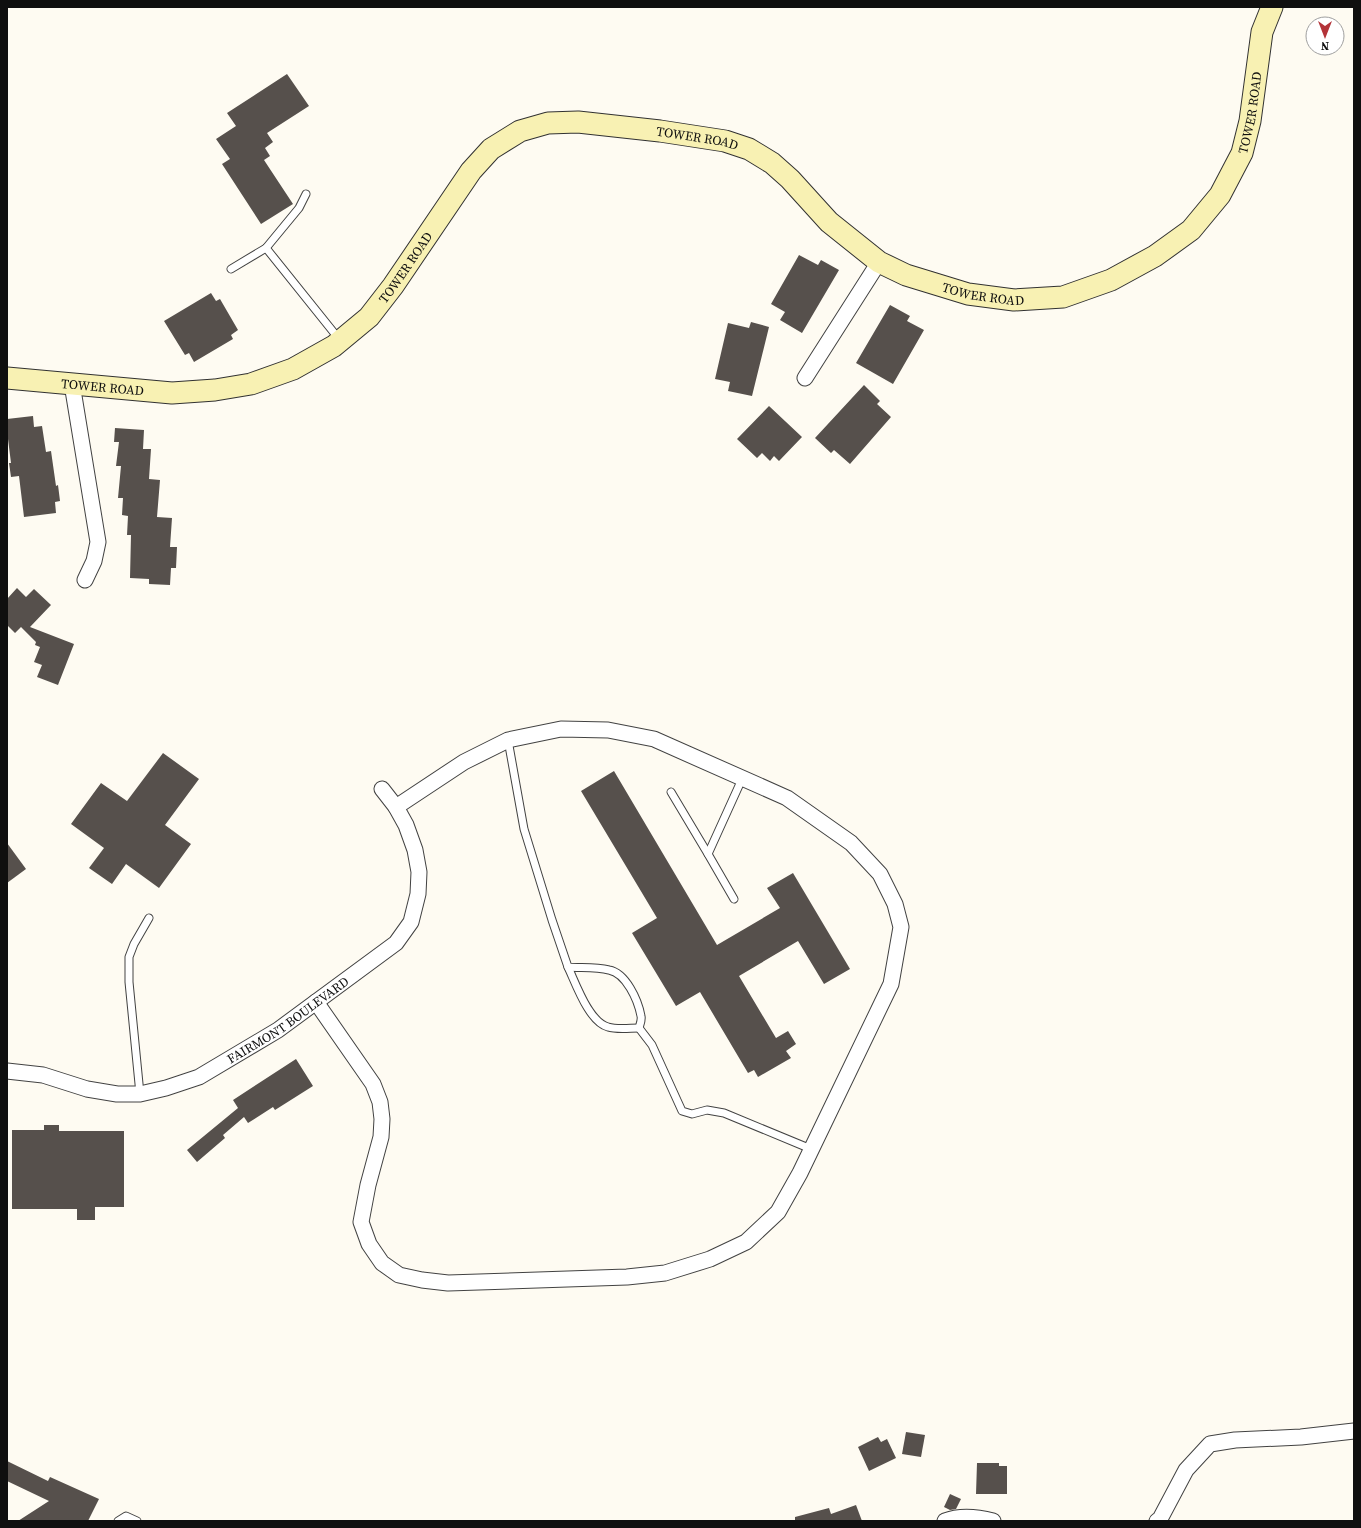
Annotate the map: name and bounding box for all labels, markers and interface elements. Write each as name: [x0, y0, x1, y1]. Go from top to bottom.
north arrow: [1305, 16, 1345, 56]
text: N: [1321, 38, 1329, 53]
street label: TOWER ROAD: [1234, 71, 1266, 155]
street label: TOWER ROAD: [655, 123, 741, 154]
street label: TOWER ROAD: [375, 229, 436, 307]
street label: TOWER ROAD: [940, 279, 1025, 309]
street label: TOWER ROAD: [60, 375, 145, 399]
street label: FAIRMONT BOULEVARD: [224, 973, 352, 1067]

